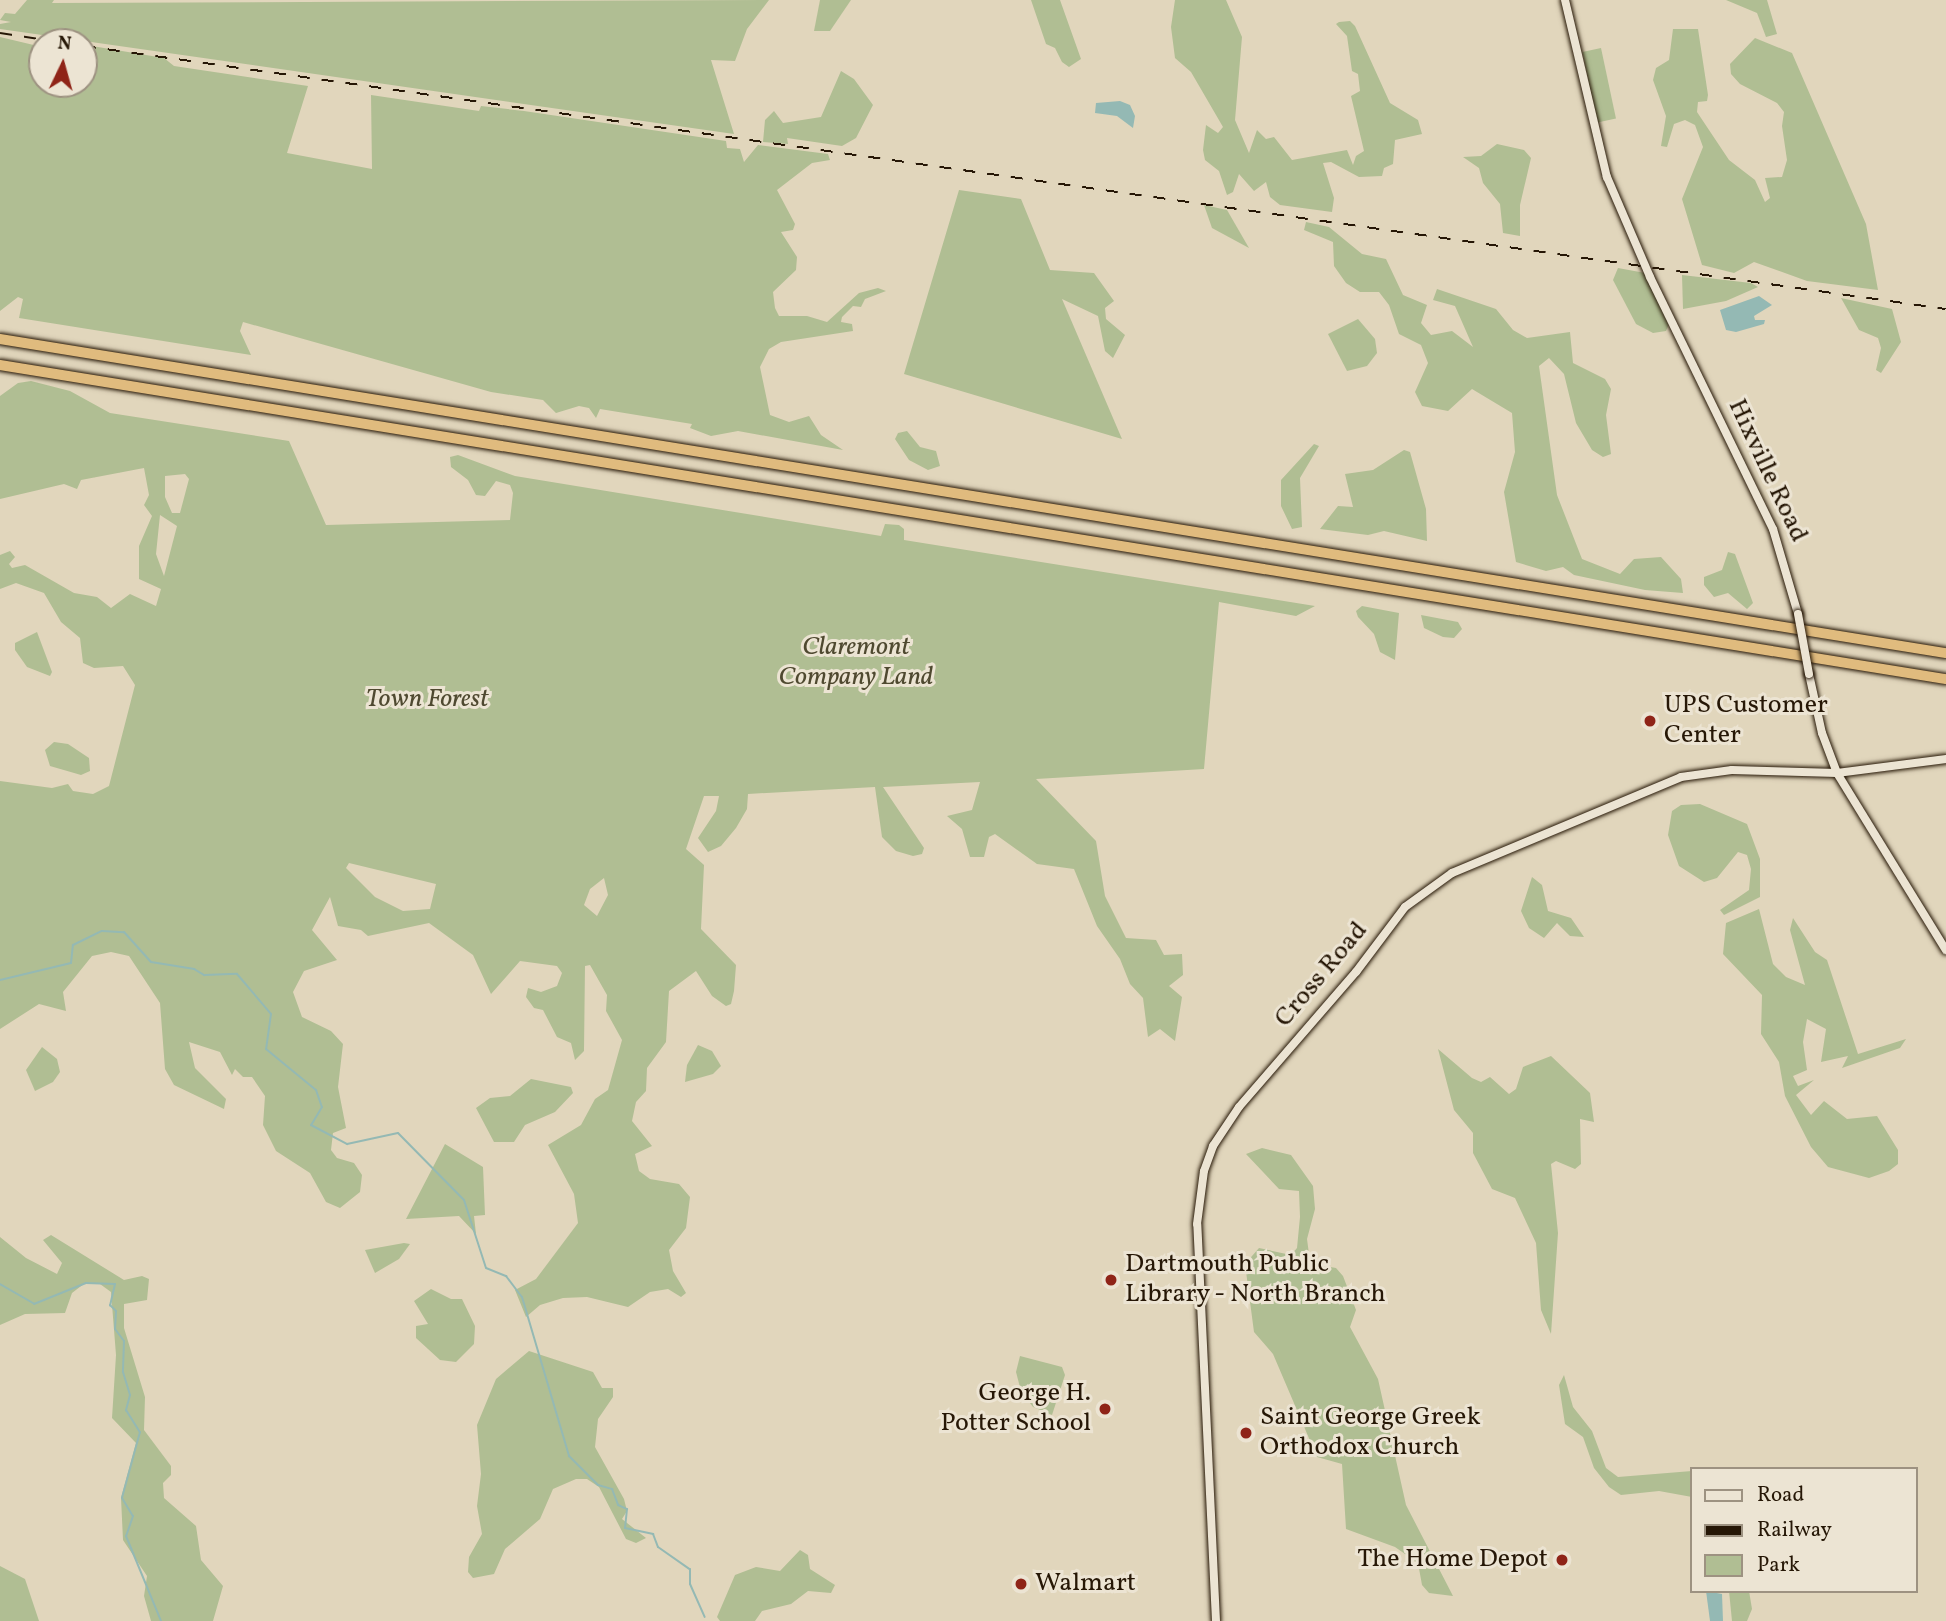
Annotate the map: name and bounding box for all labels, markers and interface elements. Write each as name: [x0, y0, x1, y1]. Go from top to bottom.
north arrow: [28, 28, 98, 98]
text: N: [57, 31, 73, 58]
street label: Hixville Road: [1720, 394, 1814, 548]
park label: Claremont Company Land: [779, 632, 933, 694]
park label: Town Forest: [366, 684, 488, 716]
place label: UPS Customer Center: [1664, 690, 1828, 752]
marker: UPS Customer Center: [1642, 713, 1658, 729]
street label: Cross Road: [1269, 916, 1375, 1034]
place label: Dartmouth Public Library - North Branch: [1125, 1249, 1388, 1310]
marker: Dartmouth Public Library - North Branch: [1103, 1272, 1119, 1288]
place label: George H. Potter School: [940, 1378, 1091, 1440]
marker: George H. Potter School: [1097, 1401, 1113, 1417]
place label: Saint George Greek Orthodox Church: [1260, 1402, 1481, 1464]
marker: Saint George Greek Orthodox Church: [1238, 1425, 1254, 1441]
legend: [1690, 1467, 1918, 1593]
text: Road: [1757, 1481, 1804, 1510]
text: Railway: [1757, 1516, 1832, 1545]
place label: The Home Depot: [1357, 1544, 1548, 1576]
text: Park: [1757, 1551, 1800, 1580]
marker: The Home Depot: [1554, 1552, 1570, 1568]
place label: Walmart: [1035, 1568, 1136, 1600]
marker: Walmart: [1013, 1576, 1029, 1592]

